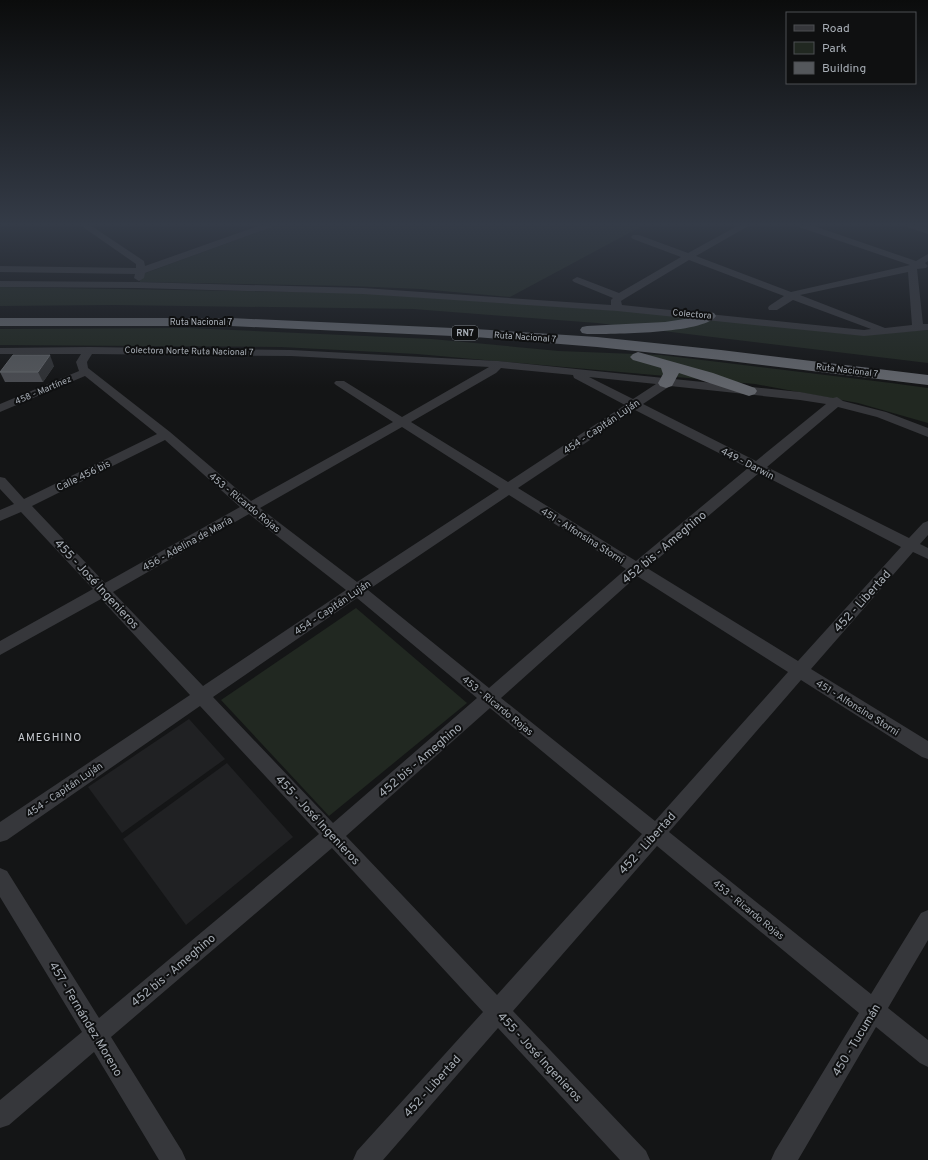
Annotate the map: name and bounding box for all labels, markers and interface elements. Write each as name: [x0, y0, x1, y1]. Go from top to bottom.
legend: [786, 12, 916, 84]
text: Road: [822, 21, 850, 37]
text: Park: [822, 41, 847, 57]
text: Building: [822, 61, 866, 77]
street label: Colectora: [672, 307, 712, 322]
street label: Ruta Nacional 7: [170, 317, 233, 328]
road number: RN7: [452, 326, 478, 340]
street label: Ruta Nacional 7: [493, 330, 557, 345]
street label: Colectora Norte Ruta Nacional 7: [124, 345, 254, 358]
street label: Ruta Nacional 7: [815, 361, 879, 380]
street label: 458 - Martínez: [13, 374, 73, 407]
street label: 454 - Capitán Luján: [561, 397, 643, 458]
street label: 449 - Darwin: [718, 445, 776, 483]
street label: Calle 456 bis: [55, 458, 113, 495]
street label: 453 - Ricardo Rojas: [206, 470, 283, 536]
street label: 451 - Alfonsina Storni: [538, 505, 626, 567]
street label: 452 bis - Ameghino: [619, 507, 711, 588]
street label: 456 - Adelina de María: [140, 514, 235, 574]
street label: 455 - José Ingenieros: [50, 536, 142, 633]
street label: 452 - Libertad: [831, 567, 895, 636]
street label: 454 - Capitán Luján: [292, 578, 374, 639]
street label: 453 - Ricardo Rojas: [459, 673, 536, 739]
street label: 451 - Alfonsina Storni: [813, 677, 901, 739]
street label: 452 bis - Ameghino: [376, 720, 466, 801]
district label: AMEGHINO: [18, 731, 82, 745]
street label: 454 - Capitán Luján: [24, 760, 106, 821]
street label: 455 - José Ingenieros: [271, 772, 363, 869]
street label: 452 - Libertad: [616, 809, 680, 878]
street label: 453 - Ricardo Rojas: [710, 877, 787, 943]
street label: 452 bis - Ameghino: [128, 930, 220, 1011]
street label: 457 - Fernández Moreno: [45, 959, 126, 1080]
street label: 450 - Tucumán: [829, 1001, 885, 1080]
street label: 455 - José Ingenieros: [493, 1009, 585, 1106]
street label: 452 - Libertad: [401, 1052, 465, 1121]

